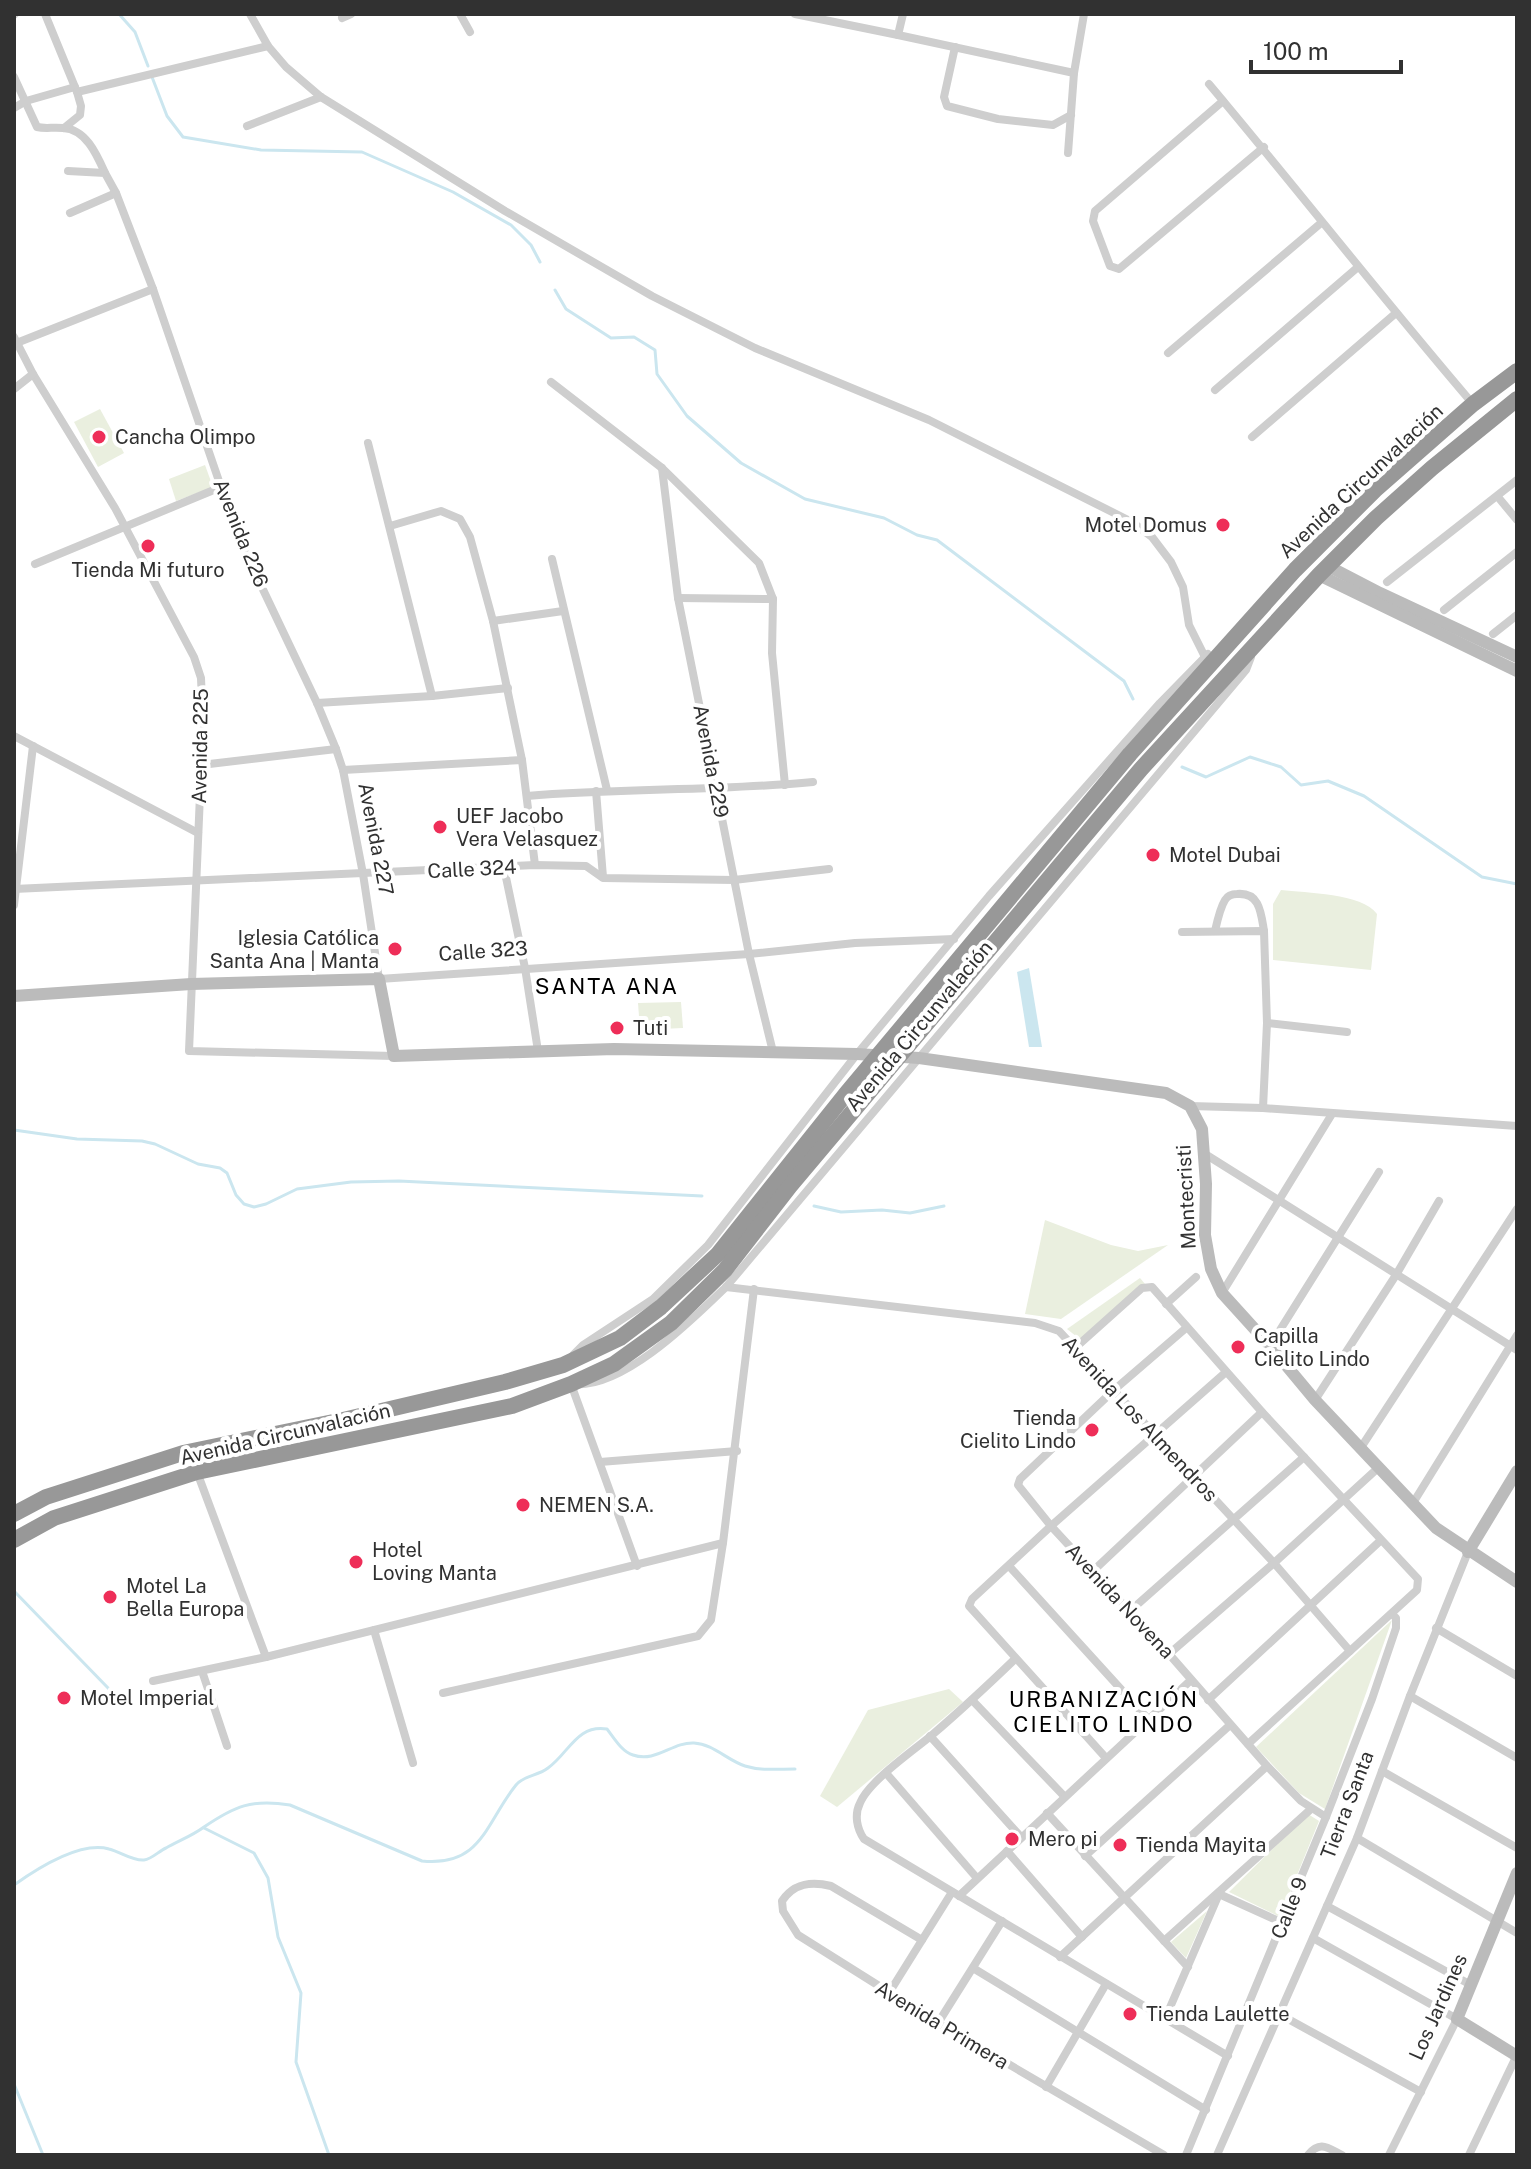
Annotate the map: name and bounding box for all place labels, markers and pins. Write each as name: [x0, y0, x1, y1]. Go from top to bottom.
place label: Cancha Olimpo: [115, 425, 256, 449]
marker: Cancha Olimpo: [90, 428, 108, 446]
place label: Motel Domus: [1085, 513, 1207, 537]
marker: Motel Domus: [1214, 516, 1232, 534]
marker: Tienda Mi futuro: [139, 537, 157, 555]
place label: Tienda Mi futuro: [72, 558, 224, 582]
place label: UEF Jacobo Vera Velasquez: [456, 804, 598, 851]
marker: UEF Jacobo Vera Velasquez: [431, 818, 449, 836]
place label: Motel Dubai: [1169, 843, 1281, 867]
marker: Motel Dubai: [1144, 846, 1162, 864]
place label: Iglesia Católica Santa Ana | Manta: [210, 926, 379, 973]
marker: Iglesia Católica Santa Ana | Manta: [386, 940, 404, 958]
place label: Tuti: [633, 1016, 668, 1040]
marker: Tuti: [608, 1019, 626, 1037]
place label: Capilla Cielito Lindo: [1254, 1324, 1370, 1371]
marker: Capilla Cielito Lindo: [1229, 1338, 1247, 1356]
place label: Tienda Cielito Lindo: [960, 1406, 1076, 1453]
marker: Tienda Cielito Lindo: [1083, 1421, 1101, 1439]
place label: NEMEN S.A.: [539, 1493, 654, 1517]
marker: NEMEN S.A.: [514, 1496, 532, 1514]
place label: Hotel Loving Manta: [372, 1538, 497, 1585]
marker: Hotel Loving Manta: [347, 1553, 365, 1571]
place label: Motel La Bella Europa: [126, 1574, 244, 1621]
marker: Motel La Bella Europa: [101, 1588, 119, 1606]
place label: Motel Imperial: [80, 1686, 214, 1710]
marker: Motel Imperial: [55, 1689, 73, 1707]
place label: Mero pi: [1028, 1827, 1097, 1851]
marker: Mero pi: [1003, 1830, 1021, 1848]
place label: Tienda Mayita: [1136, 1833, 1266, 1857]
marker: Tienda Mayita: [1111, 1836, 1129, 1854]
place label: Tienda Laulette: [1146, 2002, 1290, 2026]
marker: Tienda Laulette: [1121, 2005, 1139, 2023]

